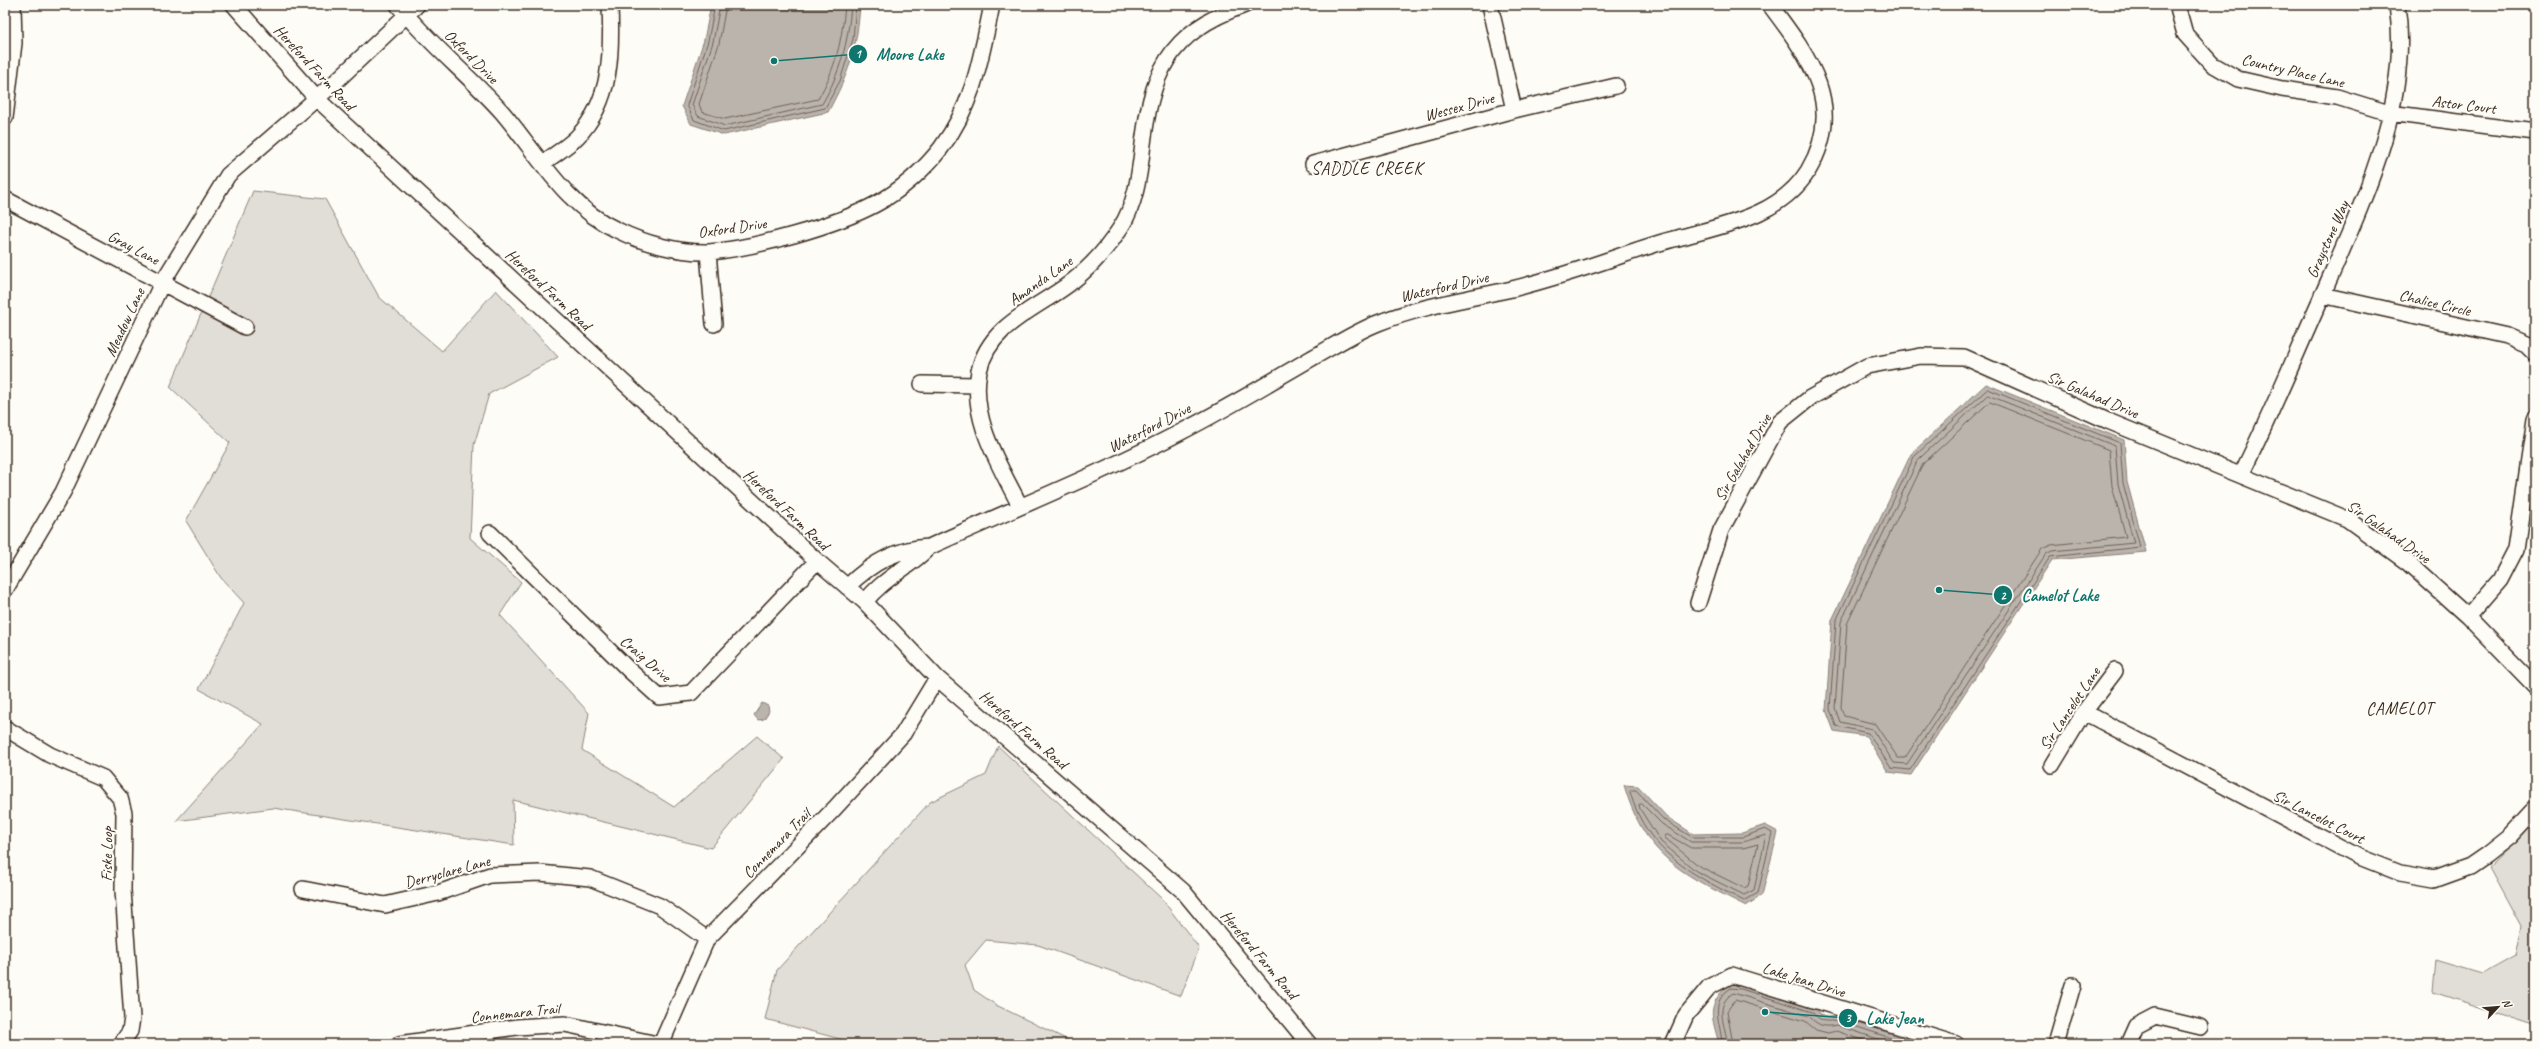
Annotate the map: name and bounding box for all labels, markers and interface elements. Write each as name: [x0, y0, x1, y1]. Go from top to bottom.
street label: Hereford Farm Road: [269, 21, 361, 117]
street label: Oxford Drive: [440, 25, 504, 89]
callout: Moore Lake: [848, 40, 952, 69]
text: Moore Lake: [876, 44, 945, 65]
text: 1: [855, 46, 862, 62]
street label: Country Place Lane: [2240, 49, 2348, 93]
street label: Wessex Drive: [1422, 88, 1498, 126]
street label: Astor Court: [2431, 91, 2499, 119]
district label: SADDLE CREEK: [1311, 158, 1425, 179]
street label: Graystone Way: [2302, 196, 2354, 281]
street label: Oxford Drive: [697, 213, 769, 243]
street label: Gray Lane: [104, 226, 164, 271]
street label: Hereford Farm Road: [501, 245, 597, 336]
street label: Amanda Lane: [1005, 251, 1078, 310]
street label: Waterford Drive: [1398, 267, 1492, 307]
street label: Meadow Lane: [100, 283, 150, 360]
street label: Chalice Circle: [2397, 285, 2474, 321]
street label: Sir Galahad Drive: [2044, 367, 2143, 424]
street label: Waterford Drive: [1105, 398, 1196, 457]
street label: Sir Galahad Drive: [1710, 409, 1777, 505]
street label: Hereford Farm Road: [739, 465, 835, 556]
street label: Sir Galahad Drive: [2343, 496, 2435, 569]
callout: Camelot Lake: [1993, 581, 2106, 610]
text: Camelot Lake: [2022, 585, 2100, 606]
text: 2: [2000, 588, 2007, 604]
street label: Craig Drive: [616, 631, 676, 688]
street label: Sir Lancelot Lane: [2035, 662, 2106, 754]
street label: Hereford Farm Road: [975, 686, 1074, 775]
district label: CAMELOT: [2366, 698, 2436, 719]
street label: Sir Lancelot Court: [2269, 785, 2369, 849]
street label: Connemara Trail: [739, 802, 817, 883]
street label: Fiske Loop: [97, 825, 117, 882]
street label: Derryclare Lane: [402, 851, 494, 893]
street label: Hereford Farm Road: [1216, 906, 1304, 1005]
street label: Lake Jean Drive: [1760, 958, 1849, 1003]
north arrow: [2478, 987, 2518, 1027]
text: N: [2499, 996, 2516, 1011]
street label: Connemara Trail: [470, 998, 564, 1028]
callout: Lake Jean: [1838, 1003, 1931, 1032]
text: Lake Jean: [1866, 1008, 1925, 1029]
text: 3: [1845, 1010, 1852, 1026]

